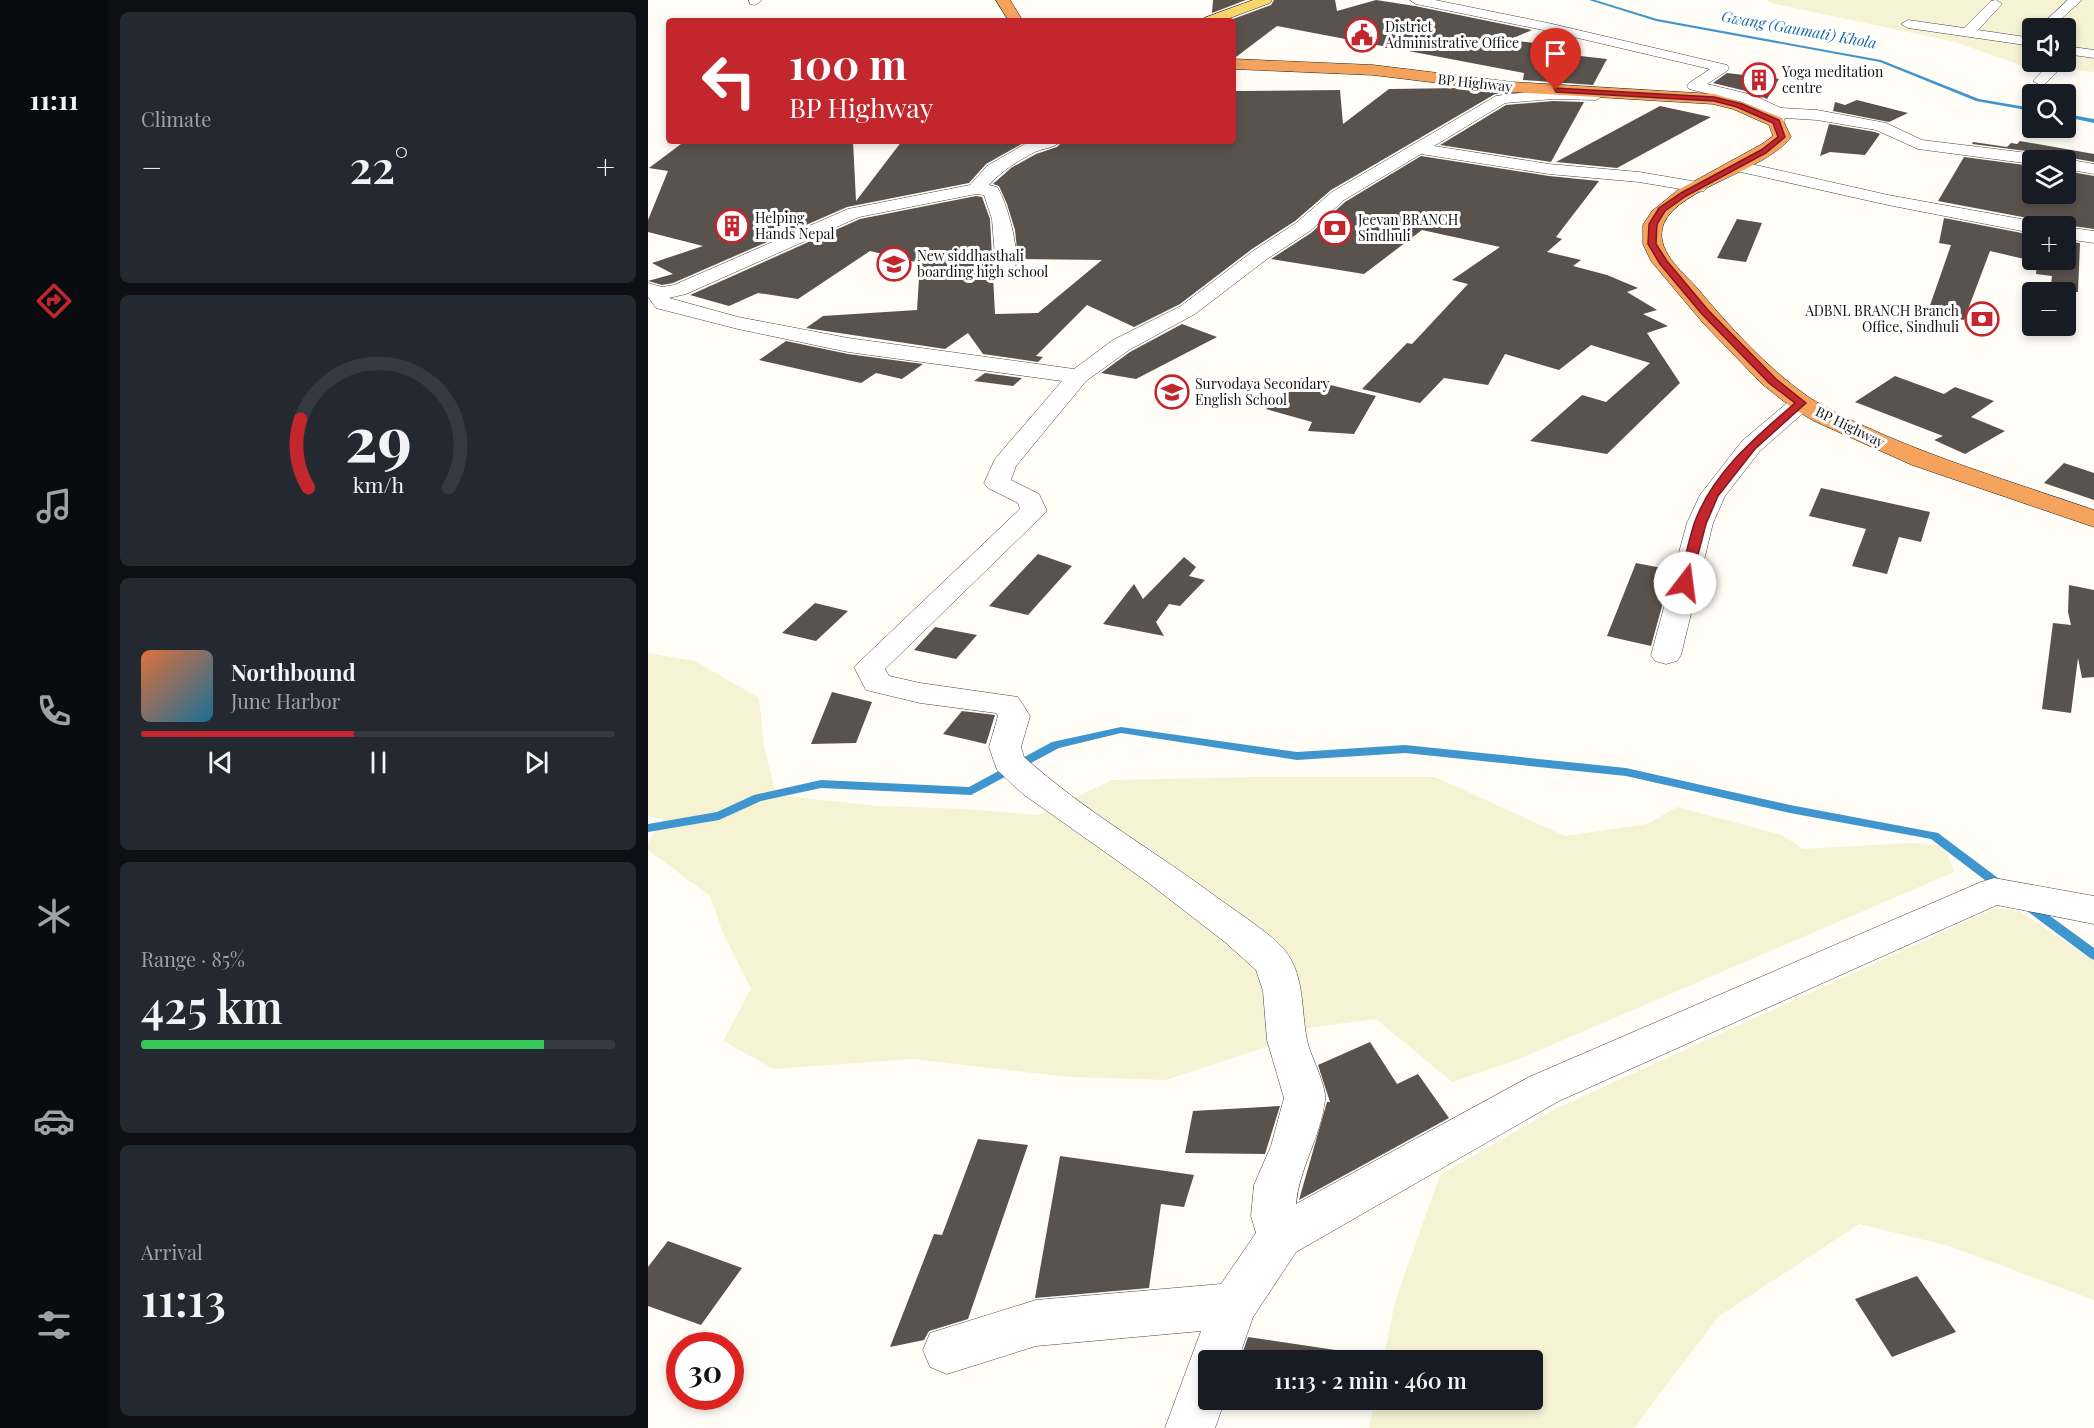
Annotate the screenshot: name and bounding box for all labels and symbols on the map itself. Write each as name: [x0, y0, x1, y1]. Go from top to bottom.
water label: Gwang (Gaumati) Khola: [1720, 6, 1878, 53]
public building icon: District Administrative Office: [1344, 17, 1380, 53]
place label: District Administrative Office: [1384, 17, 1519, 52]
pin: [1530, 28, 1581, 90]
building icon: Yoga meditation centre: [1741, 62, 1777, 98]
place label: Yoga meditation centre: [1781, 62, 1884, 97]
street label: BP Highway: [1437, 69, 1513, 96]
building icon: Helping Hands Nepal: [714, 208, 750, 244]
place label: Helping Hands Nepal: [755, 208, 835, 243]
bank icon: Jeevan BRANCH Sindhuli: [1317, 210, 1353, 246]
place label: Jeevan BRANCH Sindhuli: [1357, 210, 1459, 245]
school or university icon: New siddhasthali boarding high school: [876, 246, 912, 282]
place label: New siddhasthali boarding high school: [917, 246, 1048, 281]
place label: ADBNL BRANCH Branch Office, Sindhuli: [1804, 301, 1960, 336]
bank icon: ADBNL BRANCH Branch Office, Sindhuli: [1964, 301, 2000, 337]
school or university icon: Suryodaya Secondary English School: [1154, 374, 1190, 410]
place label: Suryodaya Secondary English School: [1195, 374, 1330, 409]
street label: BP Highway: [1812, 402, 1888, 451]
position arrow: [1653, 551, 1717, 615]
speed limit sign: 30: [666, 1332, 744, 1410]

